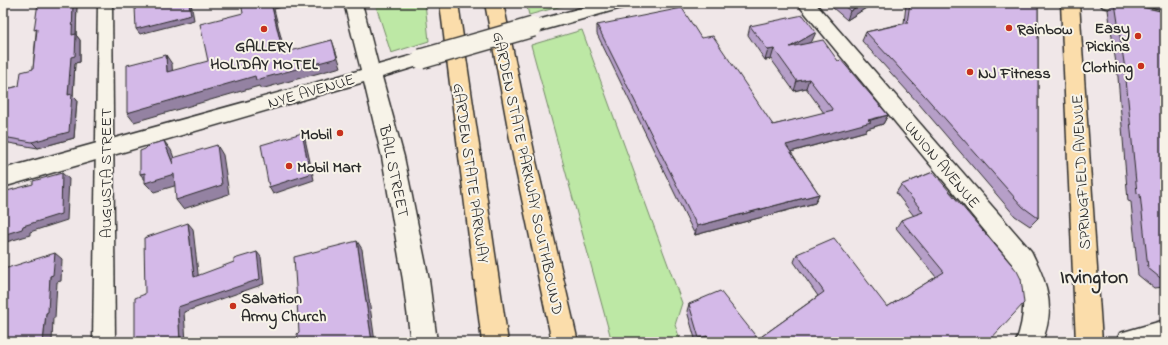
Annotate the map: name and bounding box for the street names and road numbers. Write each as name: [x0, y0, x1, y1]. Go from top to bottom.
street label: GARDEN STATE PARKWAY SOUTHBOUND: [485, 30, 569, 317]
street label: NYE AVENUE: [265, 68, 358, 116]
street label: GARDEN STATE PARKWAY: [446, 82, 495, 265]
street label: SPRINGFIELD AVENUE: [1066, 94, 1098, 250]
street label: AUGUSTA STREET: [95, 108, 119, 238]
street label: UNION AVENUE: [898, 116, 985, 214]
street label: BALL STREET: [371, 122, 414, 220]

